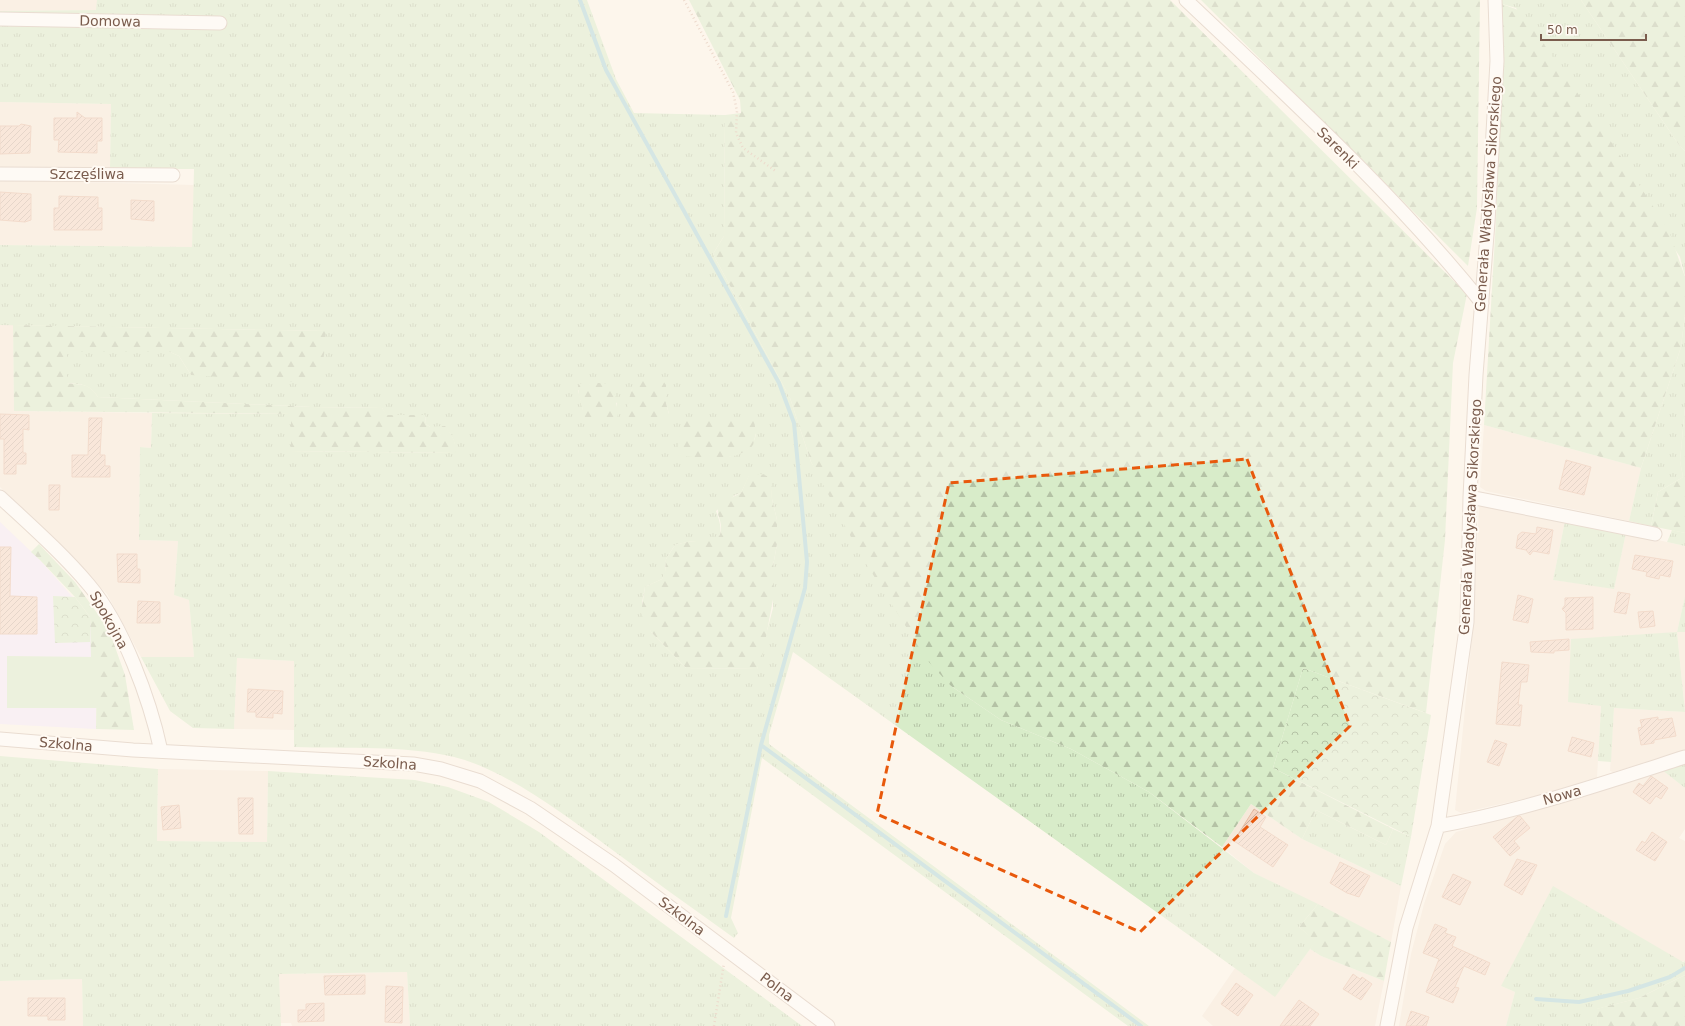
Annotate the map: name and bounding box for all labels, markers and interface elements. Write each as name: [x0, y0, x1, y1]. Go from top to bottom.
street label: Domowa: [79, 12, 141, 30]
scale bar: [1541, 16, 1646, 42]
text: 50 m: [1547, 23, 1578, 37]
street label: Generała Władysława Sikorskiego: [1472, 76, 1504, 312]
street label: Sarenki: [1314, 124, 1362, 172]
street label: Szczęśliwa: [50, 166, 125, 182]
street label: Generała Władysława Sikorskiego: [1456, 399, 1484, 635]
street label: Spokojna: [87, 588, 131, 652]
street label: Szkolna: [39, 734, 93, 754]
street label: Szkolna: [363, 753, 417, 773]
street label: Nowa: [1541, 782, 1583, 808]
street label: Szkolna: [656, 893, 708, 939]
street label: Polna: [757, 969, 797, 1005]

